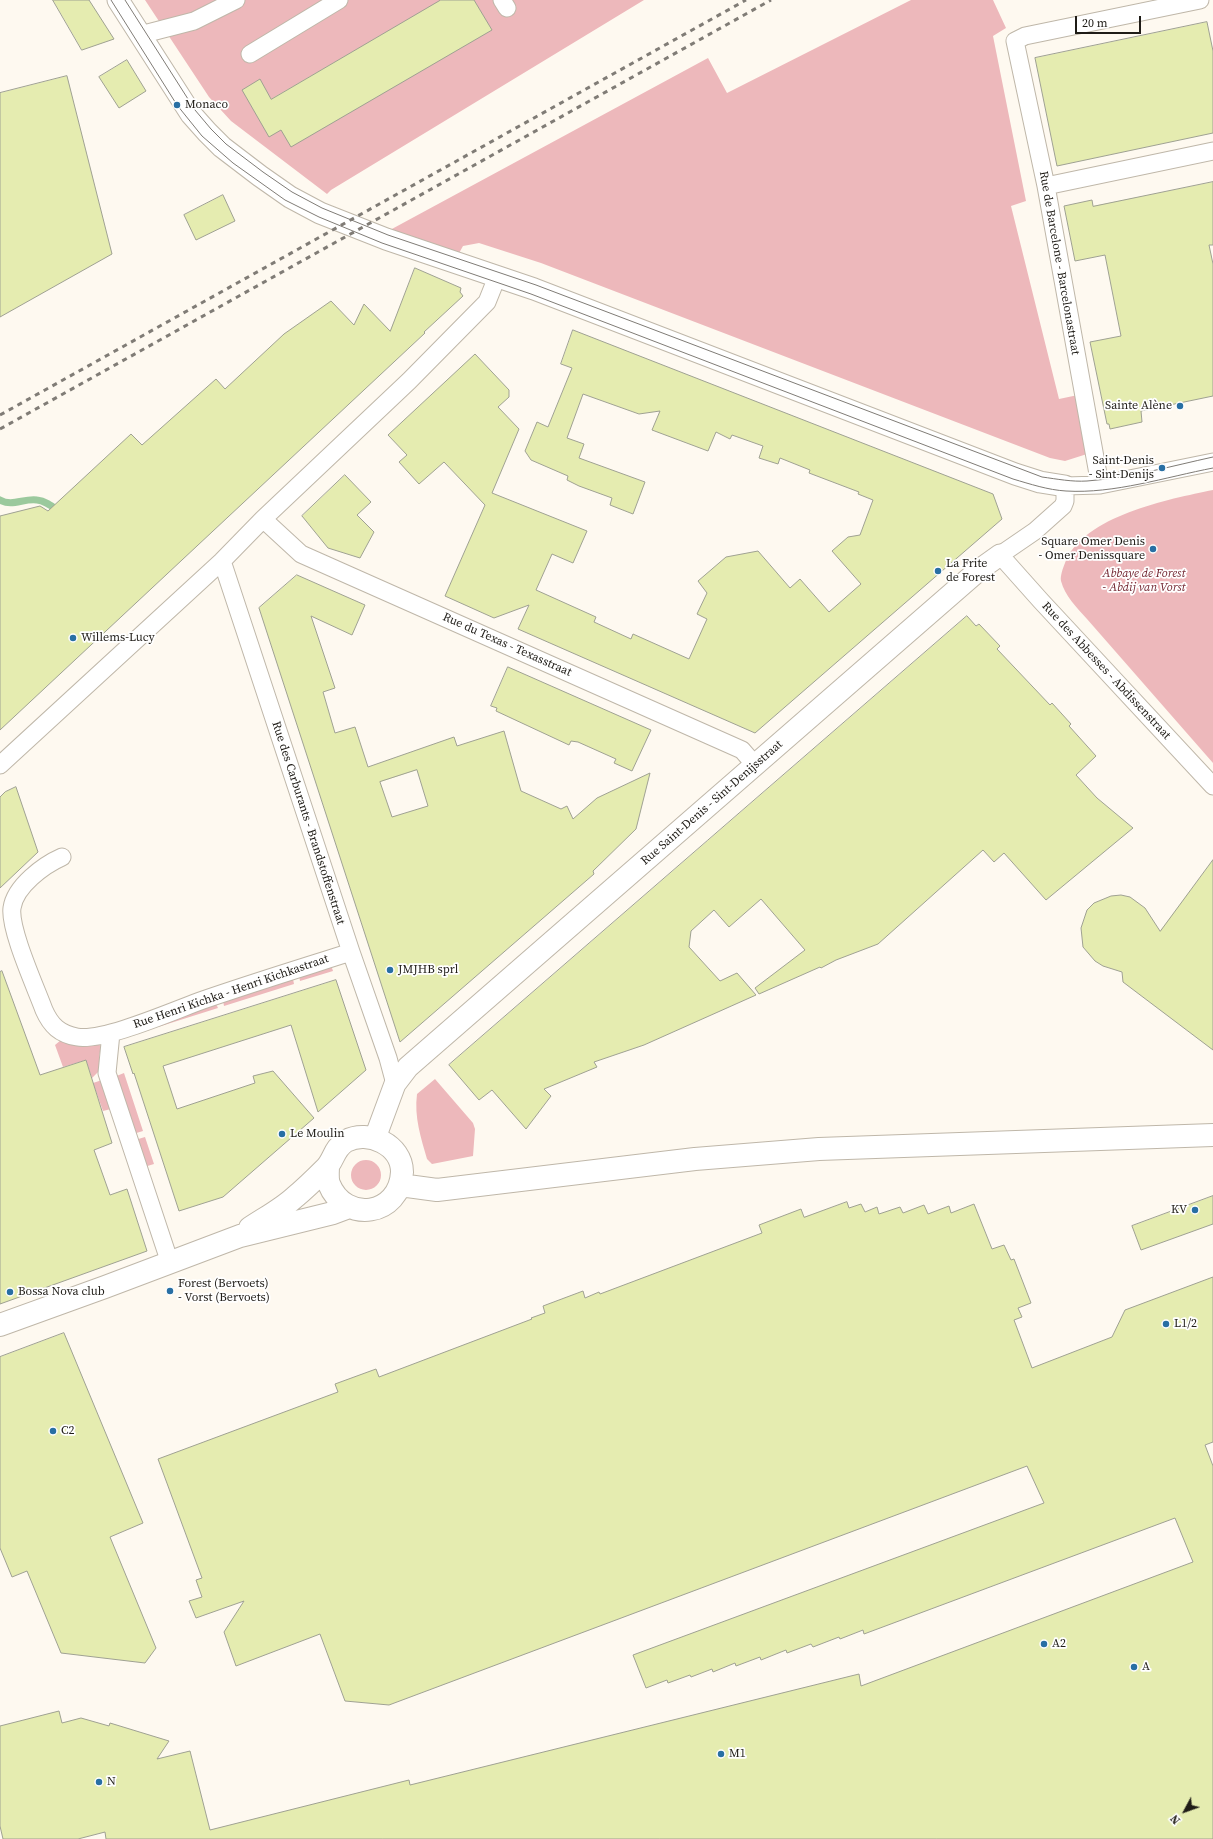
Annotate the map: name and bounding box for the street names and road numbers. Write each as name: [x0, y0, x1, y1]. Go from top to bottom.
street label: Rue de Barcelone - Barcelonastraat: [1036, 170, 1082, 356]
street label: Rue des Abbesses - Abdissenstraat: [1038, 599, 1174, 743]
street label: Rue du Texas - Texasstraat: [440, 610, 574, 680]
street label: Rue des Carburants - Brandstoffenstraat: [268, 719, 348, 927]
street label: Rue Saint-Denis - Sint-Denijsstraat: [638, 738, 786, 868]
street label: Rue Henri Kichka - Henri Kichkastraat: [132, 952, 330, 1032]

